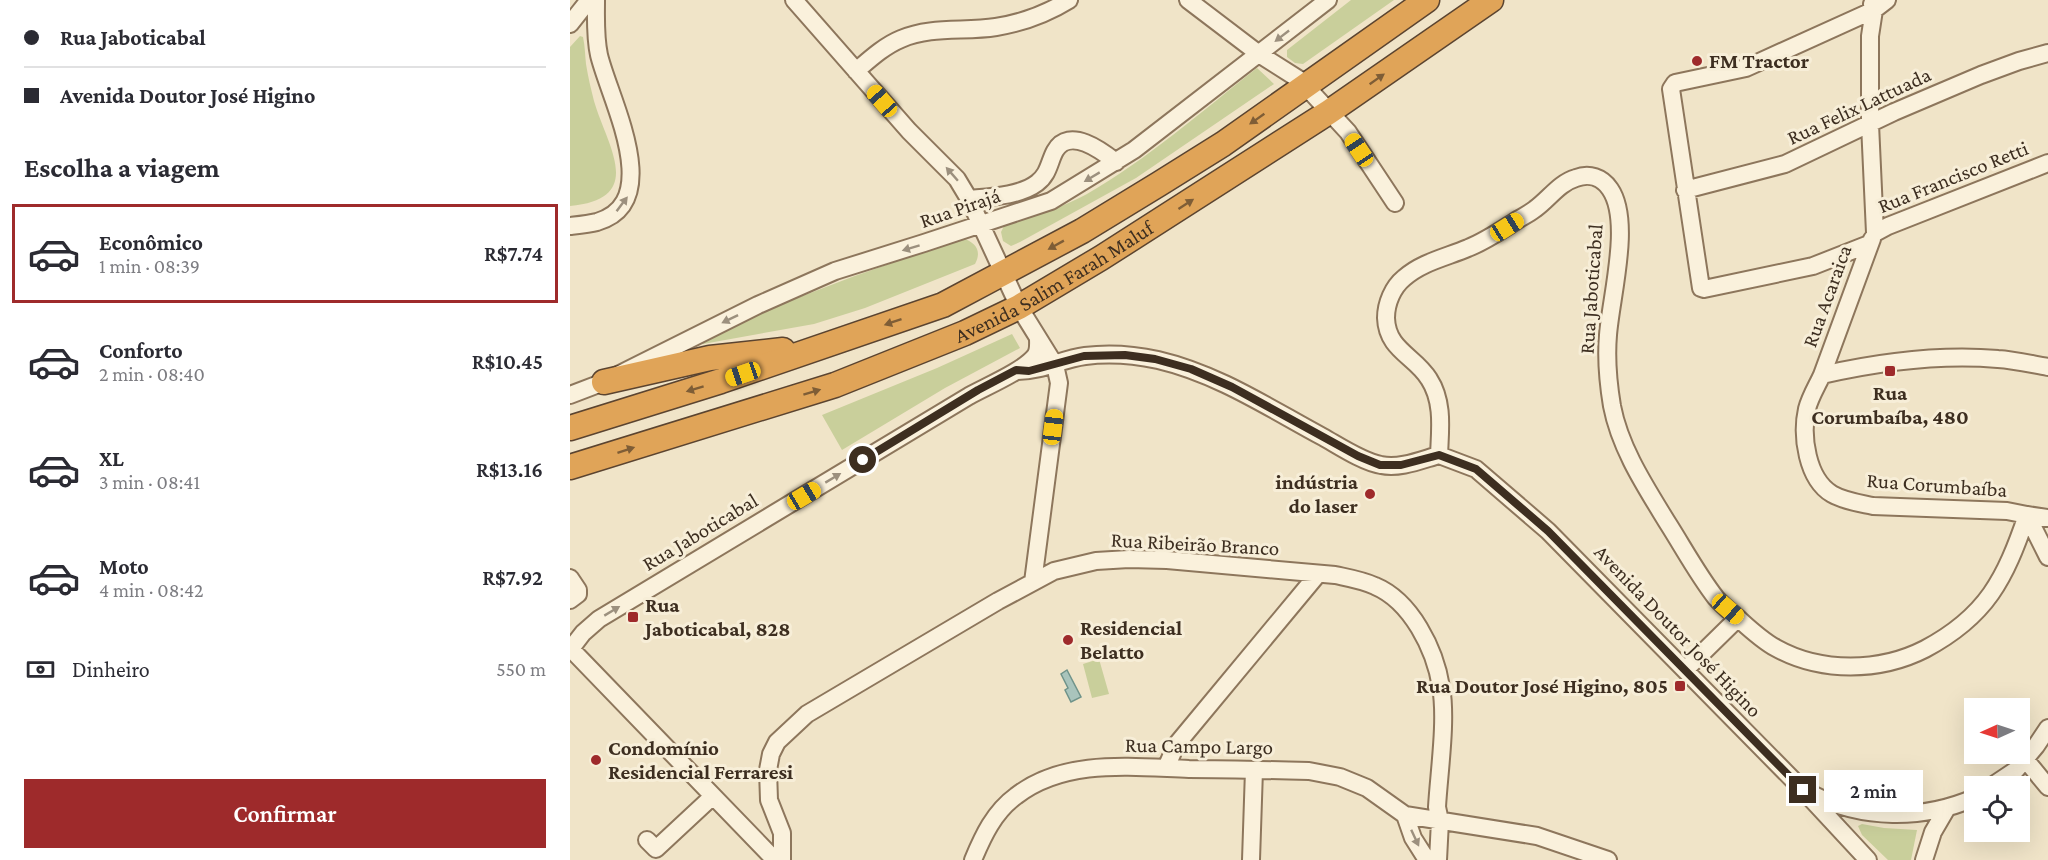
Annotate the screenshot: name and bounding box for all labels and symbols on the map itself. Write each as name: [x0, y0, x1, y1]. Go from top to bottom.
one-way arrow: [1274, 29, 1290, 42]
place label: FM Tractor: [1709, 49, 1810, 73]
marker: FM Tractor: [1690, 54, 1704, 68]
street label: Rua Felix Lattuada: [1783, 62, 1935, 150]
one-way arrow: [1368, 73, 1384, 85]
car: [863, 82, 901, 120]
one-way arrow: [1249, 113, 1265, 124]
car: [1341, 130, 1377, 170]
street label: Rua Francisco Retti: [1874, 136, 2032, 218]
one-way arrow: [946, 167, 959, 182]
one-way arrow: [1084, 171, 1100, 182]
street label: Rua Pirajá: [916, 183, 1004, 233]
one-way arrow: [615, 197, 627, 212]
one-way arrow: [1178, 199, 1194, 210]
car: [1487, 210, 1527, 244]
street label: Avenida Salim Farah Maluf: [951, 215, 1159, 348]
street label: Rua Jaboticabal: [1574, 223, 1608, 355]
one-way arrow: [1047, 240, 1064, 250]
street label: Rua Acaraica: [1797, 241, 1857, 351]
one-way arrow: [902, 243, 920, 253]
one-way arrow: [721, 314, 739, 324]
one-way arrow: [884, 318, 902, 328]
car: [723, 360, 763, 388]
marker: Rua Corumbaíba, 480: [1883, 364, 1897, 378]
place label: Rua Corumbaíba, 480: [1811, 381, 1969, 429]
one-way arrow: [686, 385, 704, 394]
one-way arrow: [803, 387, 821, 396]
car: [1042, 408, 1064, 446]
one-way arrow: [617, 444, 635, 454]
route start: [849, 446, 876, 473]
street label: Rua Corumbaíba: [1866, 468, 2008, 502]
place label: indústria do laser: [1276, 470, 1359, 518]
one-way arrow: [825, 472, 841, 483]
car: [784, 479, 824, 513]
marker: indústria do laser: [1363, 487, 1377, 501]
street label: Rua Jaboticabal: [638, 488, 762, 576]
street label: Rua Ribeirão Branco: [1110, 528, 1280, 560]
street label: Avenida Doutor José Higino: [1589, 540, 1767, 722]
car: [1709, 590, 1747, 628]
place label: Rua Jaboticabal, 828: [643, 593, 790, 641]
one-way arrow: [604, 605, 620, 616]
marker: Rua Jaboticabal, 828: [626, 610, 640, 624]
place label: Residencial Belatto: [1080, 616, 1182, 664]
marker: Residencial Belatto: [1061, 633, 1075, 647]
place label: Rua Doutor José Higino, 805: [1416, 674, 1668, 698]
marker: Rua Doutor José Higino, 805: [1673, 679, 1687, 693]
north arrow: [1964, 698, 2030, 764]
street label: Rua Campo Largo: [1125, 733, 1273, 759]
place label: Condomínio Residencial Ferraresi: [608, 736, 793, 784]
marker: Condomínio Residencial Ferraresi: [589, 753, 603, 767]
callout: 2 min: [1824, 769, 1923, 811]
route end: [1789, 776, 1816, 803]
one-way arrow: [1410, 830, 1419, 847]

